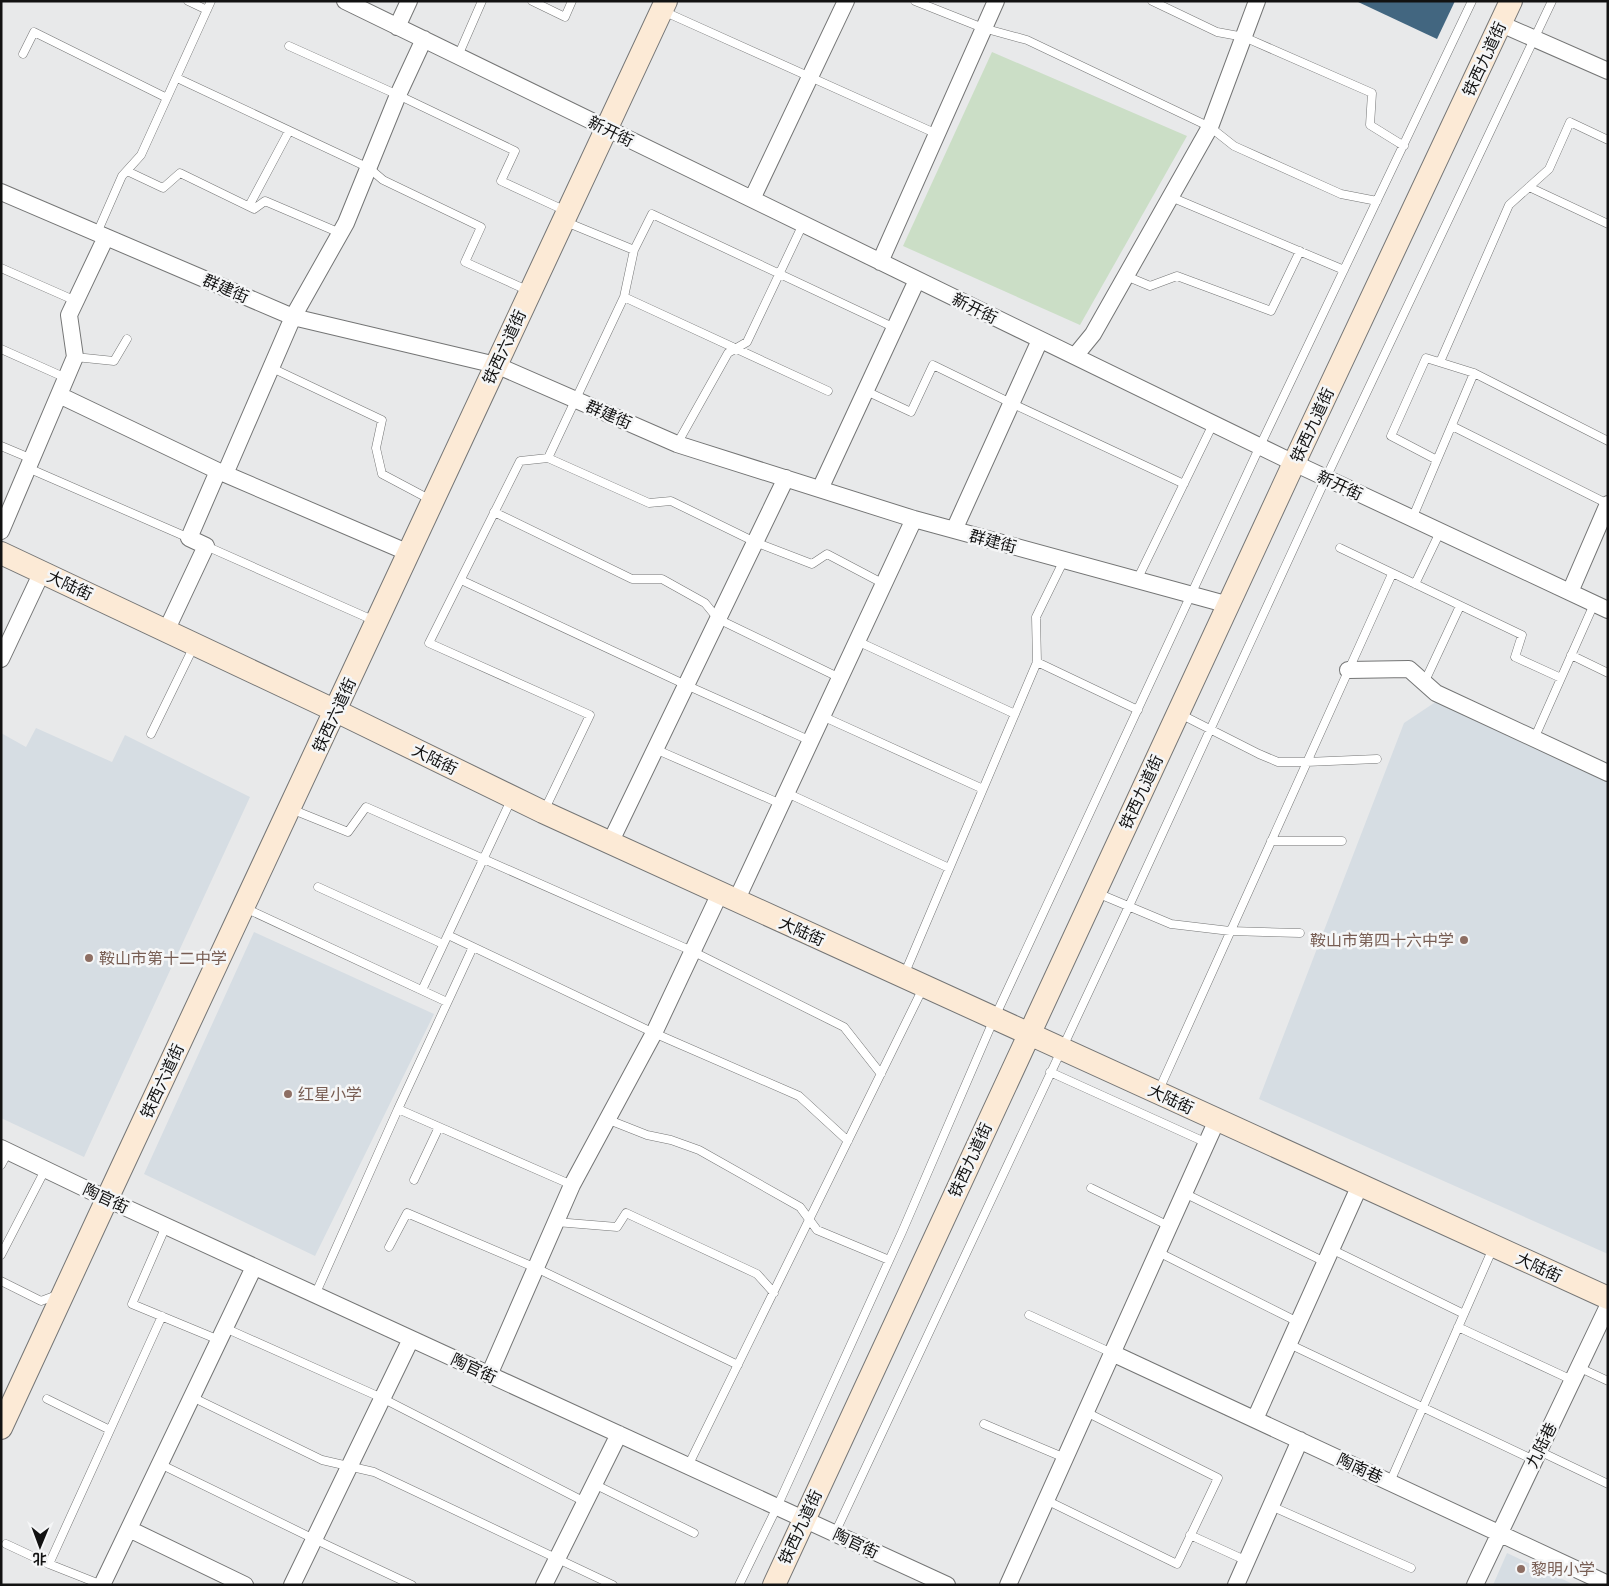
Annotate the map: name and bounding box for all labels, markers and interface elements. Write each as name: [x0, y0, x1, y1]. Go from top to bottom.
street label: 铁西九道街: [1459, 19, 1510, 99]
street label: 新开街: [585, 112, 637, 151]
street label: 群建街: [200, 270, 252, 307]
street label: 新开街: [949, 289, 1001, 328]
street label: 铁西六道街: [479, 307, 530, 387]
street label: 铁西九道街: [1287, 385, 1338, 465]
street label: 群建街: [583, 396, 635, 433]
street label: 新开街: [1314, 467, 1366, 504]
street label: 群建街: [967, 526, 1019, 557]
street label: 大陆街: [44, 567, 96, 604]
street label: 铁西六道街: [309, 675, 360, 755]
street label: 大陆街: [409, 740, 461, 779]
street label: 铁西九道街: [1116, 752, 1167, 832]
street label: 大陆街: [776, 913, 828, 950]
place label: 鞍山市第四十六中学: [1310, 931, 1454, 950]
marker: 鞍山市第四十六中学: [1458, 934, 1470, 946]
place label: 鞍山市第十二中学: [99, 949, 227, 968]
marker: 鞍山市第十二中学: [83, 952, 95, 964]
street label: 铁西六道街: [137, 1041, 188, 1121]
street label: 大陆街: [1145, 1081, 1197, 1118]
place label: 红星小学: [298, 1085, 362, 1104]
marker: 红星小学: [282, 1088, 294, 1100]
street label: 铁西九道街: [945, 1120, 996, 1200]
street label: 陶官街: [80, 1180, 132, 1217]
street label: 大陆街: [1513, 1249, 1565, 1286]
street label: 陶官街: [448, 1350, 500, 1387]
street label: 九陆巷: [1522, 1419, 1561, 1471]
street label: 陶南巷: [1334, 1450, 1386, 1487]
street label: 铁西九道街: [775, 1487, 826, 1567]
north arrow: [15, 1521, 65, 1571]
street label: 陶官街: [830, 1525, 882, 1562]
text: 北: [33, 1551, 47, 1567]
place label: 黎明小学: [1531, 1560, 1595, 1579]
marker: 黎明小学: [1515, 1563, 1527, 1575]

